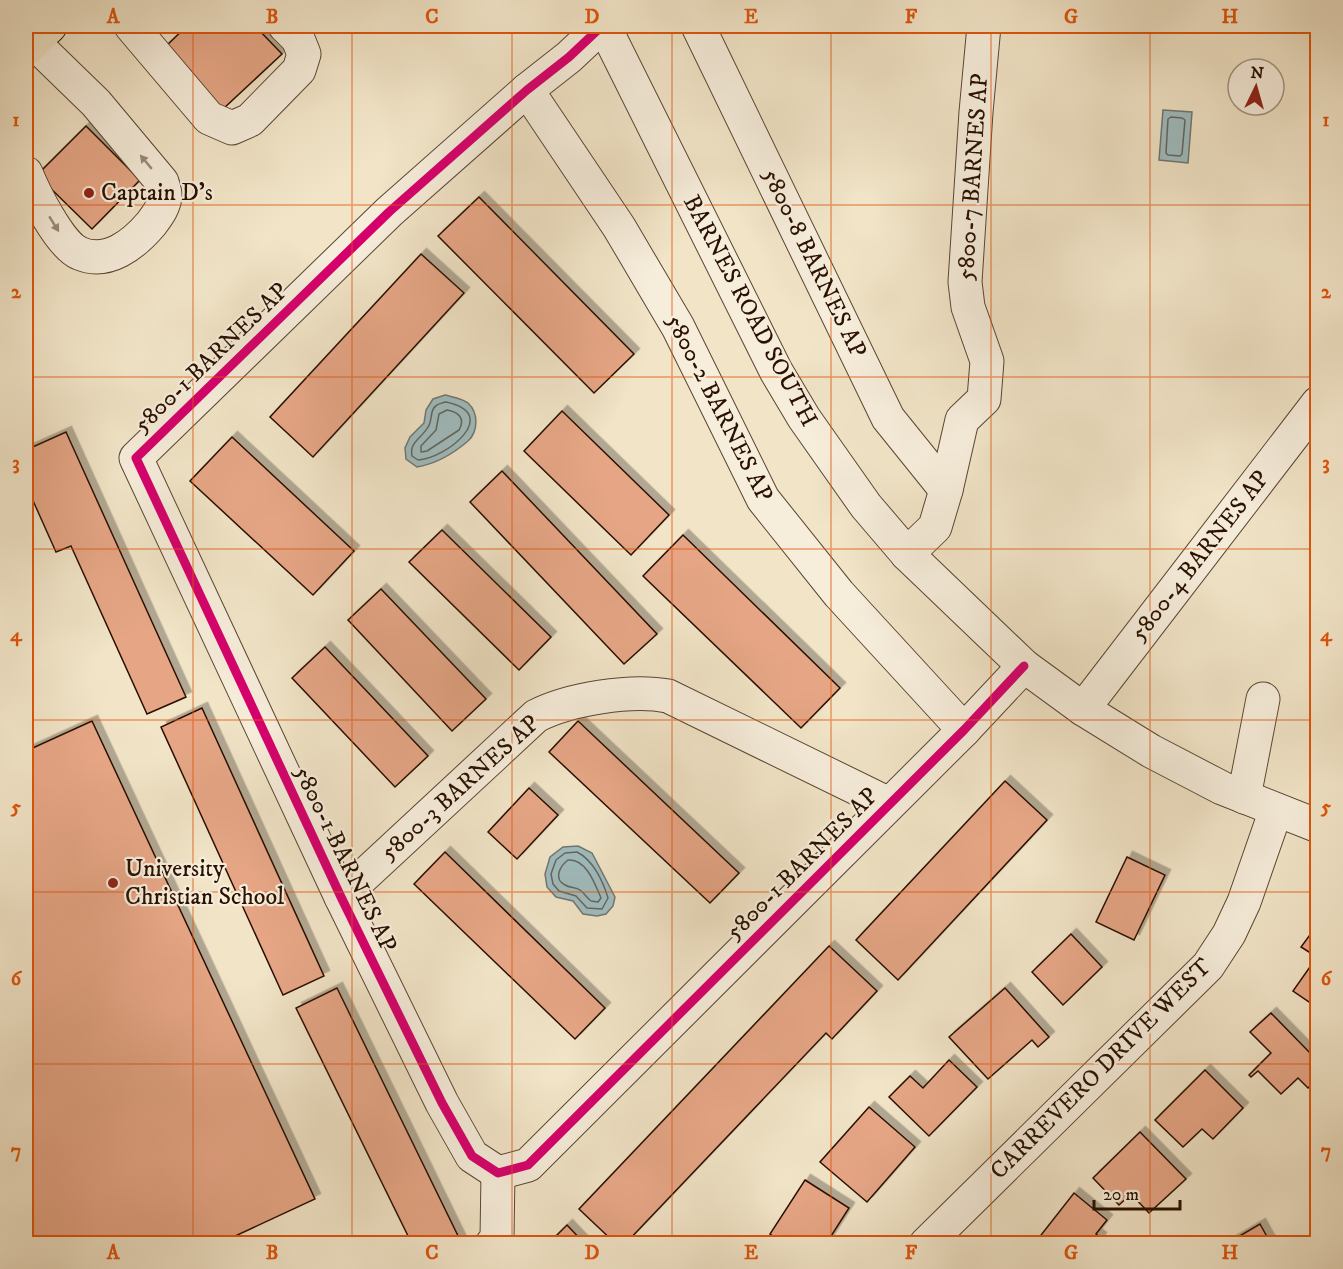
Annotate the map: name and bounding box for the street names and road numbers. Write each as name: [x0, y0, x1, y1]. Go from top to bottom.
street label: 5800-7 BARNES AP: [951, 72, 995, 281]
street label: 5800-8 BARNES AP: [755, 164, 873, 363]
street label: BARNES ROAD SOUTH: [676, 190, 824, 432]
street label: 5800-1 BARNES AP: [127, 276, 295, 439]
street label: 5800-2 BARNES AP: [659, 309, 779, 507]
street label: 5800-4 BARNES AP: [1124, 465, 1276, 647]
street label: 5800-3 BARNES AP: [374, 709, 546, 867]
street label: 5800-1 BARNES AP: [287, 761, 403, 957]
street label: 5800-1 BARNES AP: [719, 781, 885, 947]
street label: CARREVERO DRIVE WEST: [984, 952, 1218, 1186]

